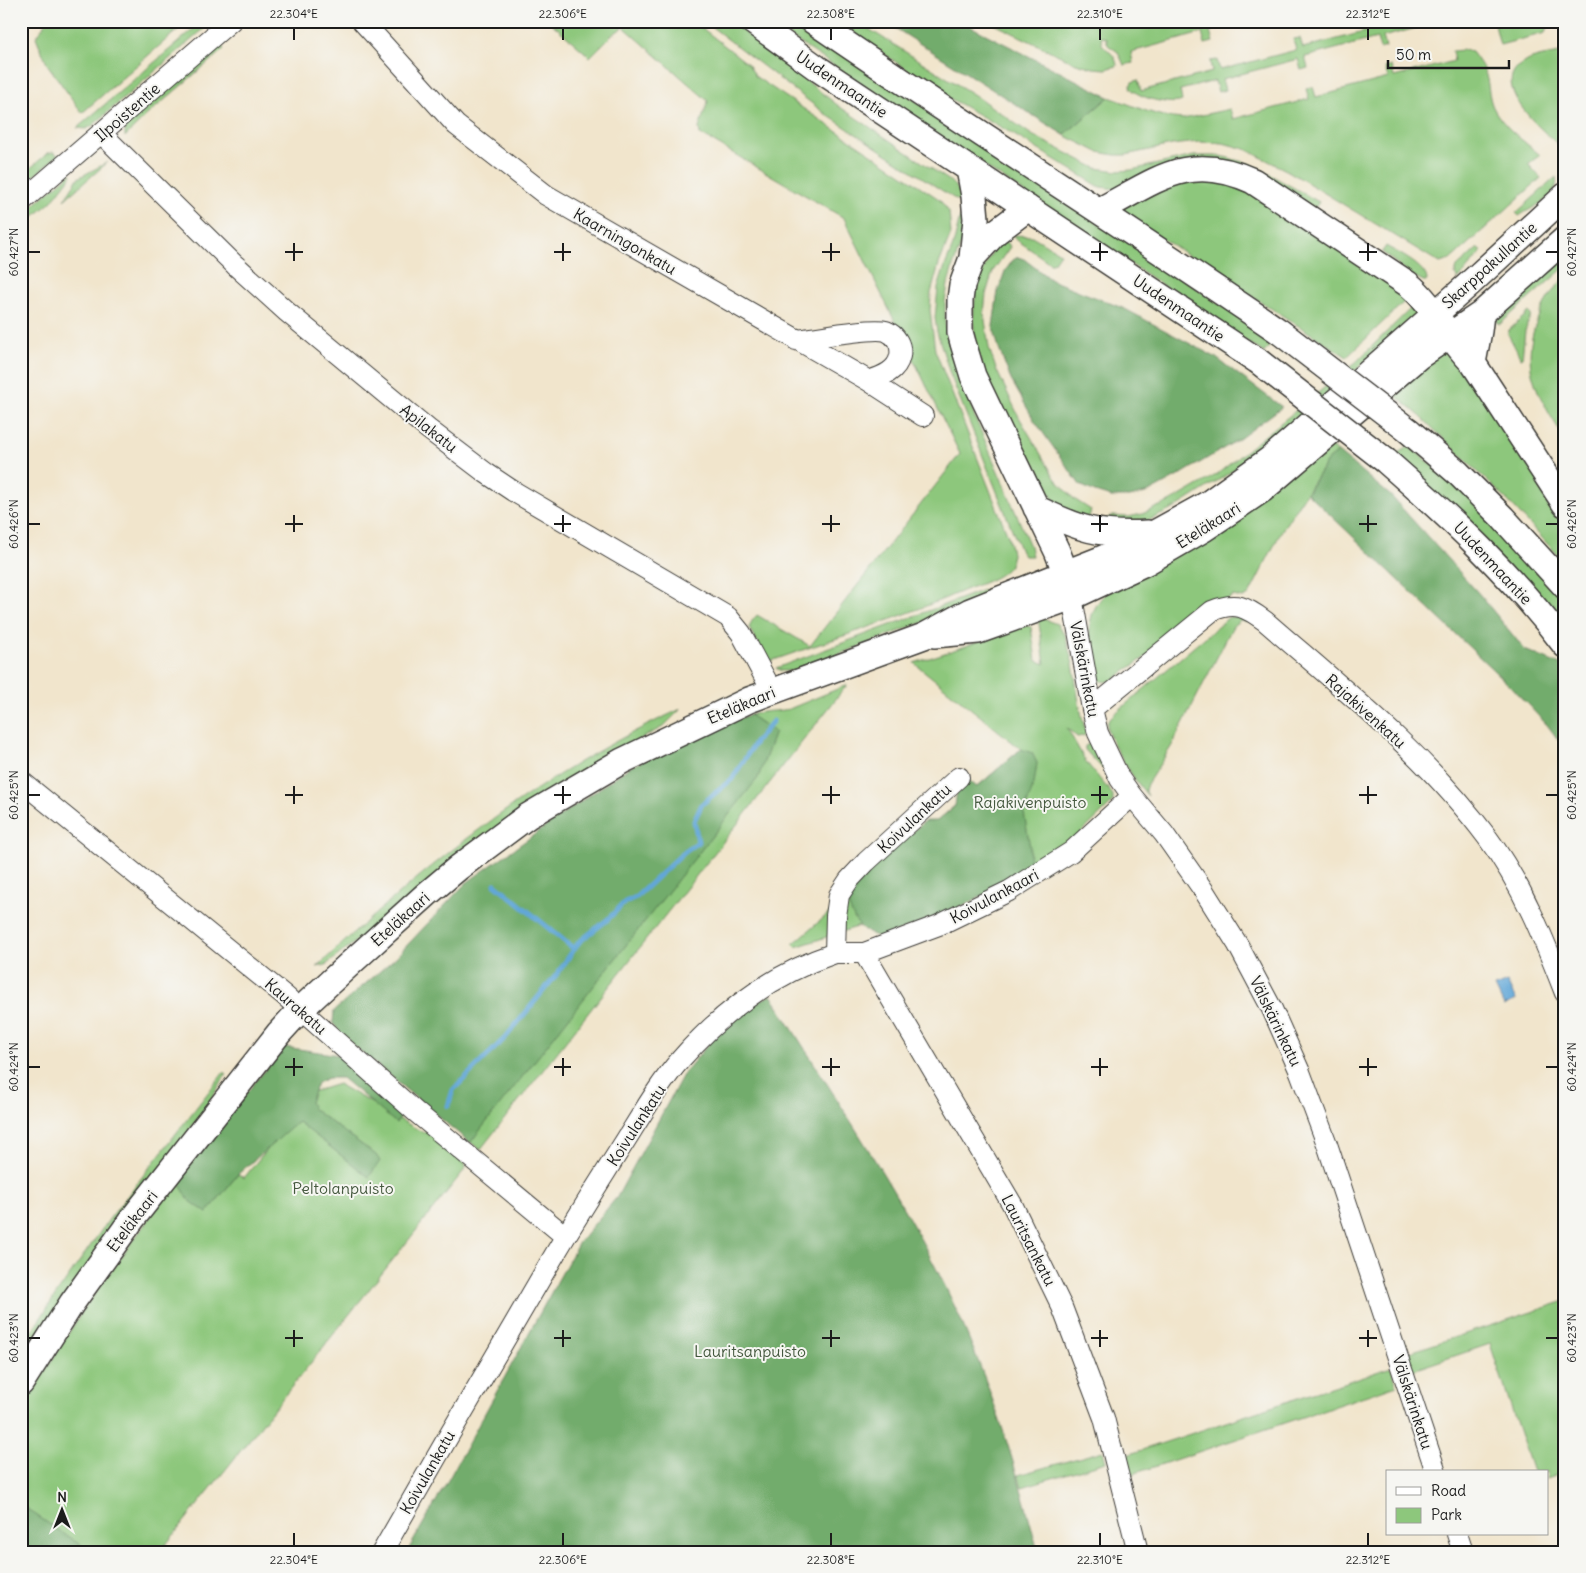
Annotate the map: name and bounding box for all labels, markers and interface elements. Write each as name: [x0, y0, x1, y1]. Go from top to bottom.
text: 22.304°E: [270, 6, 318, 21]
text: 22.306°E: [539, 6, 587, 21]
text: 22.308°E: [807, 6, 855, 21]
text: 22.310°E: [1077, 6, 1123, 21]
text: 22.312°E: [1346, 6, 1390, 21]
scale bar: [1388, 38, 1510, 70]
text: 50 m: [1396, 45, 1431, 64]
street label: Uudenmaantie: [792, 46, 892, 122]
street label: Ilpoistentie: [90, 78, 164, 146]
street label: Kaarningonkatu: [570, 203, 680, 279]
street label: Skarppakullantie: [1438, 217, 1540, 313]
text: 60.427°N: [6, 228, 21, 276]
text: 60.427°N: [1564, 228, 1579, 276]
street label: Uudenmaantie: [1129, 270, 1229, 346]
street label: Apilakatu: [396, 399, 462, 457]
street label: Eteläkaari: [1172, 497, 1244, 553]
text: 60.426°N: [6, 499, 21, 549]
text: 60.426°N: [1564, 499, 1579, 549]
street label: Uudenmaantie: [1449, 517, 1537, 609]
street label: Välskärinkatu: [1066, 619, 1104, 719]
street label: Rajakivenkatu: [1322, 670, 1410, 752]
street label: Eteläkaari: [704, 682, 778, 728]
text: 60.425°N: [6, 770, 21, 820]
text: 60.425°N: [1564, 770, 1579, 820]
street label: Koivulankatu: [873, 779, 955, 857]
park label: Rajakivenpuisto: [973, 792, 1087, 812]
street label: Koivulankaari: [946, 864, 1042, 928]
street label: Eteläkaari: [367, 887, 433, 951]
street label: Välskärinkatu: [1246, 973, 1306, 1069]
street label: Kaurakatu: [261, 974, 331, 1038]
text: 60.424°N: [6, 1042, 21, 1092]
text: 60.424°N: [1564, 1042, 1579, 1092]
street label: Koivulankatu: [602, 1080, 670, 1170]
park label: Peltolanpuisto: [292, 1178, 394, 1198]
street label: Eteläkaari: [102, 1186, 162, 1256]
street label: Lauritsankatu: [997, 1191, 1061, 1289]
text: 60.423°N: [6, 1313, 21, 1363]
text: 60.423°N: [1564, 1313, 1579, 1363]
park label: Lauritsanpuisto: [694, 1341, 806, 1361]
street label: Välskärinkatu: [1388, 1352, 1438, 1452]
street label: Koivulankatu: [395, 1427, 459, 1517]
legend: [1386, 1470, 1548, 1536]
text: Road: [1431, 1481, 1466, 1500]
north arrow: [38, 1486, 88, 1536]
text: N: [57, 1488, 67, 1506]
text: Park: [1431, 1505, 1462, 1524]
text: 22.304°E: [270, 1552, 318, 1567]
text: 22.306°E: [539, 1552, 587, 1567]
text: 22.308°E: [807, 1552, 855, 1567]
text: 22.310°E: [1077, 1552, 1123, 1567]
text: 22.312°E: [1346, 1552, 1390, 1567]

